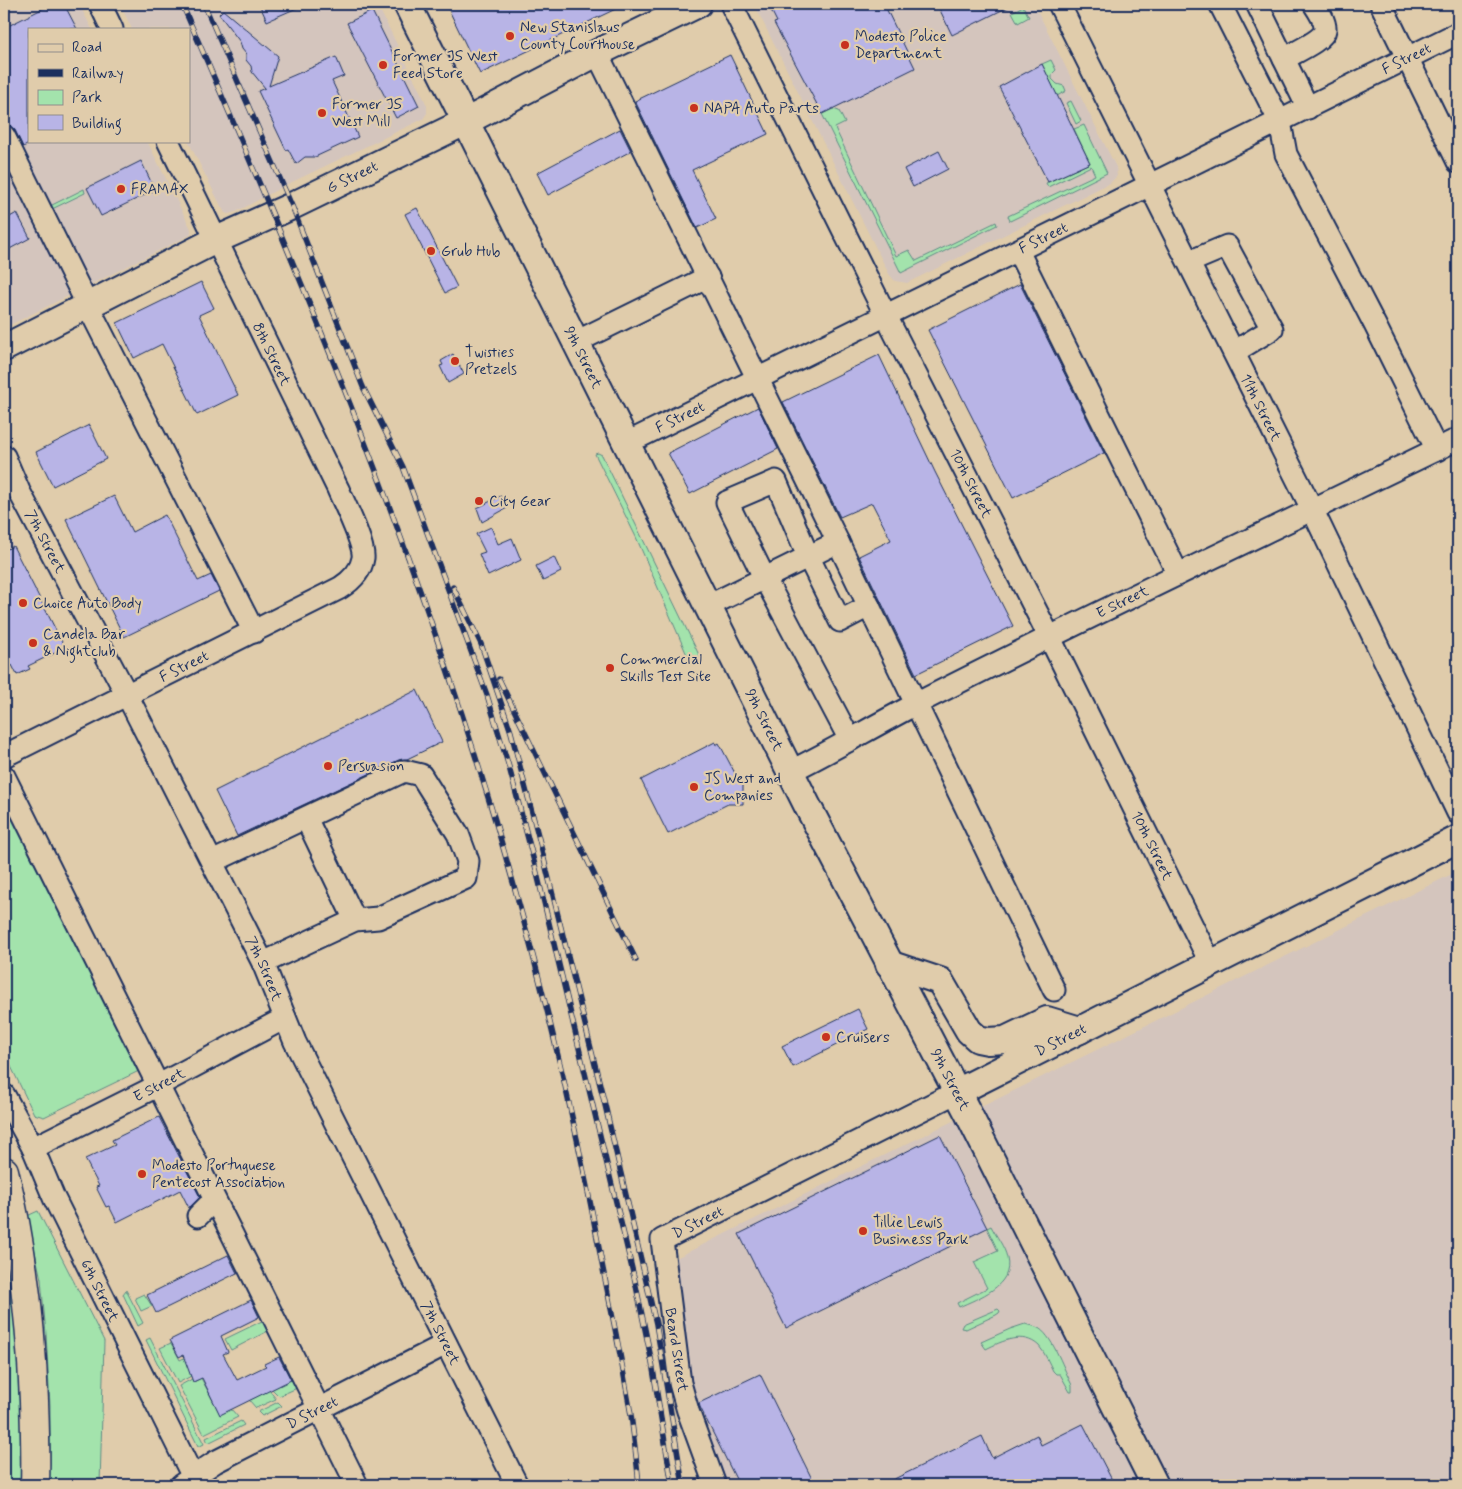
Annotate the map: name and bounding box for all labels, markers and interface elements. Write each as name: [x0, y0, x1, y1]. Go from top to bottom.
place label: New Stanislaus County Courthouse: [520, 18, 635, 55]
place label: Modesto Police Department: [855, 27, 947, 64]
legend: [28, 28, 190, 142]
marker: New Stanislaus County Courthouse: [504, 30, 516, 42]
text: Road: [72, 38, 102, 58]
marker: Modesto Police Department: [839, 39, 851, 51]
street label: F Street: [1379, 39, 1435, 80]
place label: Former JS West Feed Store: [393, 47, 498, 84]
marker: Former JS West Feed Store: [377, 59, 389, 71]
text: Railway: [72, 64, 124, 84]
text: Park: [72, 88, 102, 108]
place label: Former JS West Mill: [332, 95, 402, 132]
place label: NAPA Auto Parts: [704, 99, 819, 119]
marker: NAPA Auto Parts: [688, 102, 700, 114]
marker: Former JS West Mill: [316, 107, 328, 119]
text: Building: [72, 114, 122, 135]
street label: G Street: [324, 157, 382, 199]
place label: FRAMAX: [131, 180, 188, 200]
marker: FRAMAX: [115, 183, 127, 195]
street label: F Street: [1016, 218, 1072, 259]
place label: Grub Hub: [441, 242, 501, 262]
marker: Grub Hub: [425, 245, 437, 257]
street label: 8th Street: [247, 319, 295, 390]
street label: 9th Street: [559, 323, 607, 392]
place label: Twisties Pretzels: [465, 343, 517, 380]
marker: Twisties Pretzels: [449, 355, 461, 367]
street label: 11th Street: [1235, 371, 1285, 445]
street label: F Street: [652, 397, 709, 438]
street label: 10th Street: [944, 446, 996, 522]
place label: City Gear: [489, 492, 551, 512]
marker: City Gear: [473, 495, 485, 507]
street label: 7th Street: [20, 507, 70, 577]
street label: E Street: [1093, 581, 1152, 624]
place label: Choice Auto Body: [33, 594, 142, 614]
marker: Choice Auto Body: [17, 597, 29, 609]
place label: Candela Bar & Nightclub: [43, 625, 125, 663]
marker: Candela Bar & Nightclub: [27, 637, 39, 649]
street label: F Street: [156, 646, 212, 688]
place label: Commercial Skills Test Site: [620, 650, 711, 687]
marker: Commercial Skills Test Site: [604, 662, 616, 674]
street label: 9th Street: [740, 686, 788, 755]
place label: Persuasion: [338, 757, 404, 777]
marker: Persuasion: [322, 760, 334, 772]
place label: JS West and Companies: [704, 769, 781, 806]
marker: JS West and Companies: [688, 781, 700, 793]
street label: 10th Street: [1126, 808, 1177, 884]
street label: 7th Street: [240, 933, 286, 1004]
street label: D Street: [1032, 1019, 1090, 1062]
place label: Cruisers: [836, 1028, 890, 1048]
marker: Cruisers: [820, 1031, 832, 1043]
street label: 9th Street: [925, 1046, 974, 1114]
street label: E Street: [130, 1064, 189, 1107]
place label: Modesto Portuguese Pentecost Association: [152, 1156, 285, 1193]
marker: Modesto Portuguese Pentecost Association: [136, 1168, 148, 1180]
street label: D Street: [669, 1202, 728, 1244]
place label: Tillie Lewis Business Park: [873, 1213, 969, 1250]
marker: Tillie Lewis Business Park: [857, 1225, 869, 1237]
street label: 6th Street: [75, 1256, 123, 1326]
street label: 7th Street: [416, 1298, 464, 1369]
street label: Beard Street: [659, 1307, 693, 1394]
street label: D Street: [284, 1392, 342, 1435]

